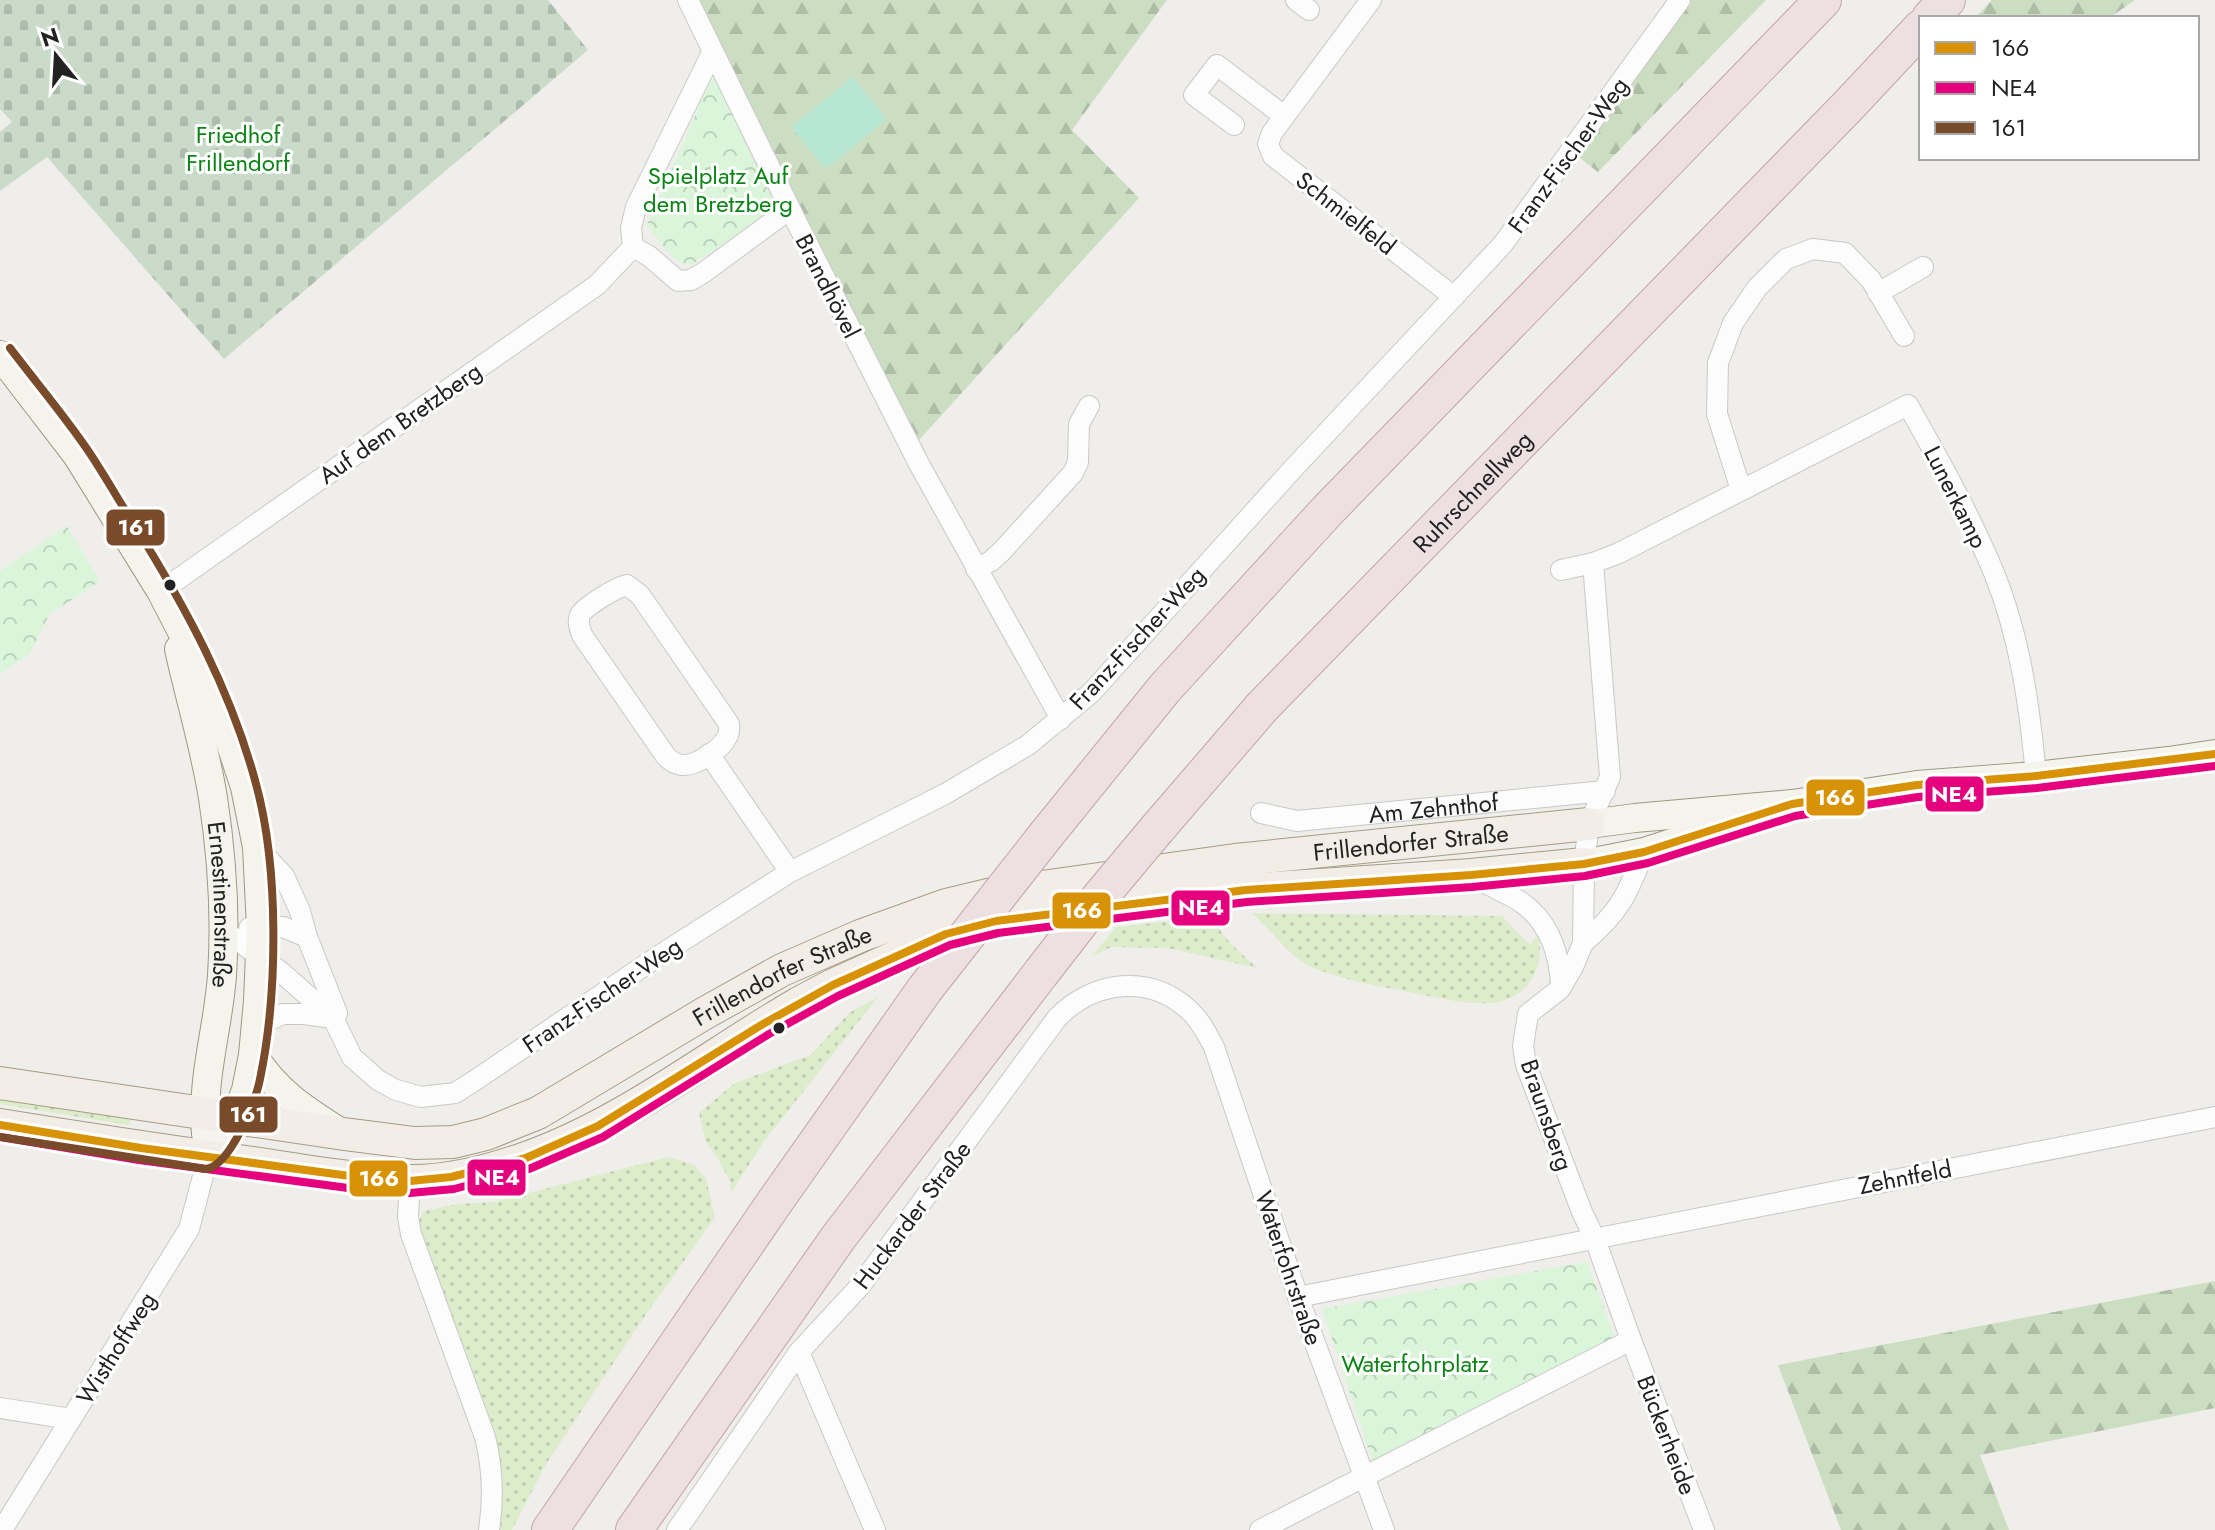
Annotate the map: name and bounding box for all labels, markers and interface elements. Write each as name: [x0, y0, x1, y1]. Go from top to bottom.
north arrow: [16, 16, 96, 96]
legend: [1919, 16, 2199, 160]
text: N: [37, 19, 63, 55]
text: 166: [1991, 30, 2029, 65]
street label: Franz-Fischer-Weg: [1499, 70, 1637, 240]
text: NE4: [1991, 70, 2037, 105]
text: 161: [1991, 110, 2026, 145]
park label: Friedhof Frillendorf: [186, 117, 291, 180]
park label: Spielplatz Auf dem Bretzberg: [643, 158, 793, 221]
street label: Schmielfeld: [1289, 163, 1403, 263]
street label: Brandhövel: [787, 228, 869, 344]
street label: Auf dem Bretzberg: [311, 354, 489, 492]
street label: Ruhrschnellweg: [1404, 422, 1540, 561]
street label: Lunerkamp: [1915, 440, 1997, 554]
line badge: 161: [105, 508, 166, 547]
text: 161: [117, 511, 155, 543]
street label: Franz-Fischer-Weg: [1061, 558, 1213, 718]
unlabelled marker: [162, 577, 178, 593]
line badge: NE4: [1924, 775, 1985, 813]
line badge: 166: [1805, 778, 1866, 817]
text: NE4: [1931, 778, 1977, 810]
text: 166: [1815, 781, 1855, 813]
street label: Am Zehnthof: [1367, 784, 1501, 831]
street label: Frillendorfer Straße: [1311, 815, 1510, 869]
street label: Ernestinenstraße: [199, 819, 241, 990]
line badge: NE4: [1170, 889, 1231, 927]
line badge: 166: [1051, 891, 1112, 930]
text: NE4: [1178, 891, 1224, 923]
text: 166: [1062, 894, 1102, 926]
street label: Frillendorfer Straße: [686, 916, 876, 1034]
street label: Franz-Fischer-Weg: [515, 929, 689, 1061]
unlabelled marker: [771, 1020, 787, 1036]
street label: Braunsberg: [1512, 1055, 1582, 1175]
line badge: 161: [218, 1095, 279, 1134]
text: 161: [229, 1098, 267, 1130]
street label: Huckarder Straße: [845, 1134, 979, 1296]
street label: Zehntfeld: [1855, 1151, 1955, 1203]
line badge: NE4: [466, 1158, 527, 1197]
line badge: 166: [348, 1159, 409, 1198]
text: NE4: [474, 1161, 520, 1193]
text: 166: [359, 1162, 399, 1194]
street label: Waterfohrstraße: [1246, 1186, 1332, 1350]
street label: Wisthoffweg: [68, 1285, 164, 1411]
park label: Waterfohrplatz: [1341, 1346, 1489, 1381]
street label: Bückerheide: [1628, 1370, 1706, 1500]

